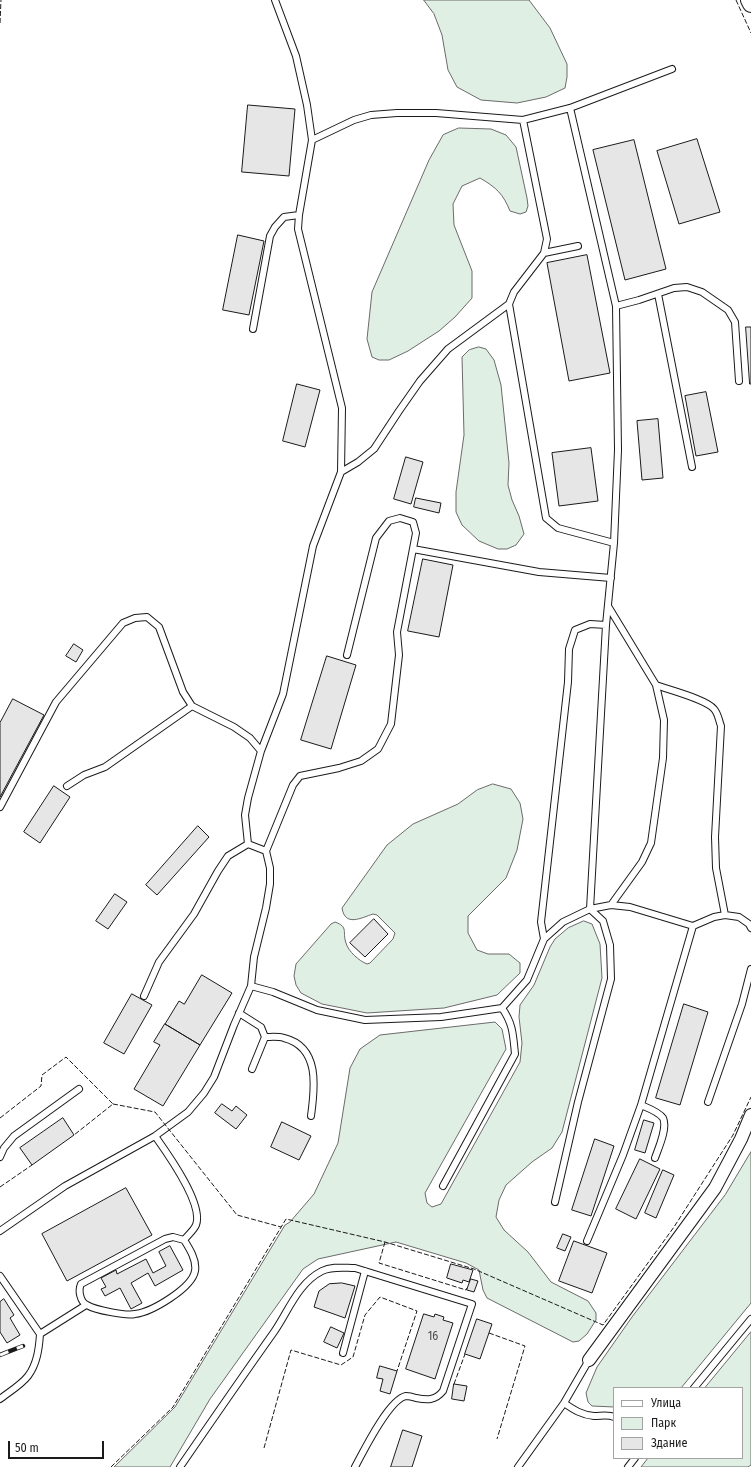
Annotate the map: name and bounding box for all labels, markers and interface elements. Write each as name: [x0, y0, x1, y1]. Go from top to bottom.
house number: 16: [428, 1330, 438, 1344]
legend: [613, 1387, 743, 1459]
text: Улица: [651, 1396, 681, 1410]
text: Парк: [651, 1416, 676, 1430]
scale bar: [10, 1433, 106, 1459]
text: Здание: [651, 1436, 687, 1450]
text: 50 m: [15, 1441, 39, 1455]

